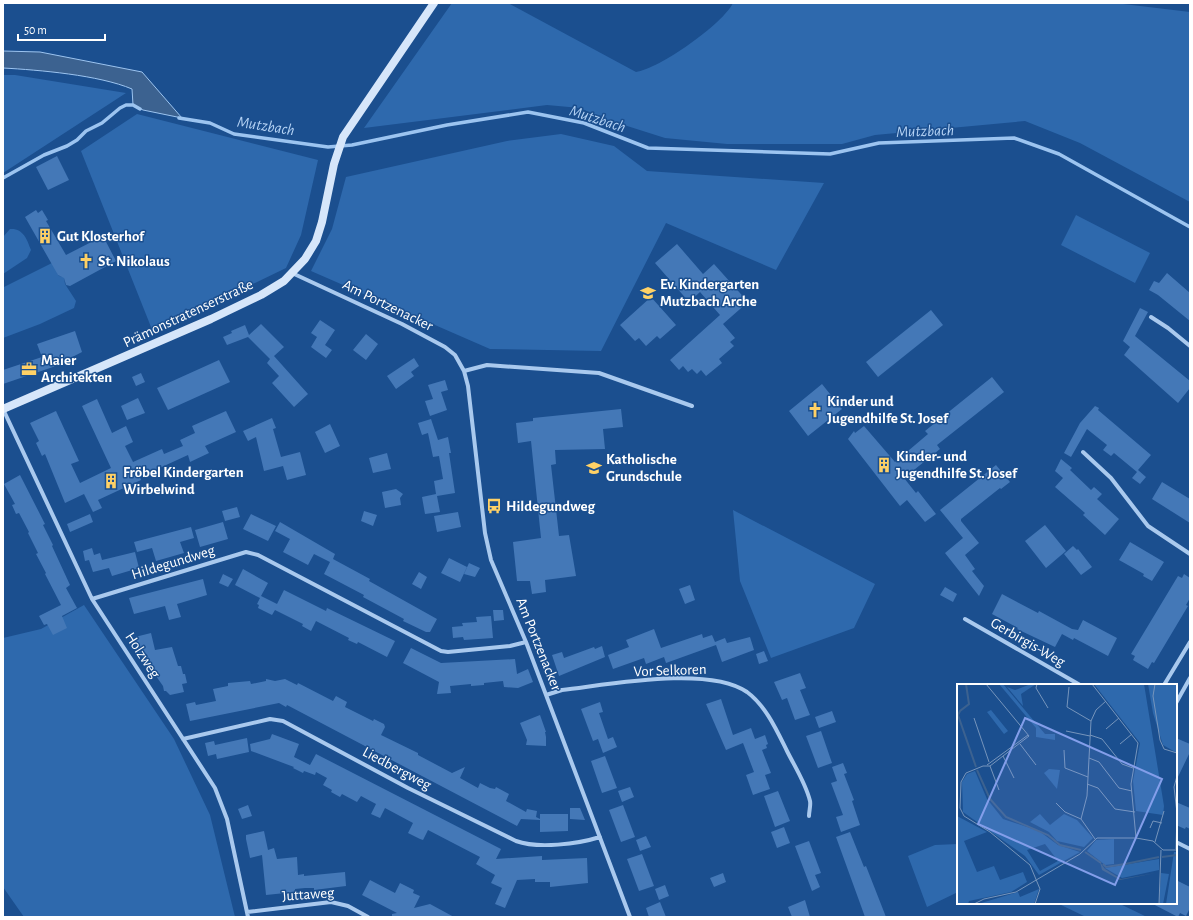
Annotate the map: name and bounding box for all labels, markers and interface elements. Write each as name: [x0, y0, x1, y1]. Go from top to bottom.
scale bar: [18, 16, 105, 42]
text: 50 m: [24, 24, 47, 36]
water label: Mutzbach: [568, 102, 628, 136]
water label: Mutzbach: [236, 114, 296, 138]
water label: Mutzbach: [896, 122, 954, 140]
building icon: Gut Klosterhof: [36, 227, 54, 245]
place label: Gut Klosterhof: [57, 229, 145, 244]
church icon: St. Nikolaus: [77, 252, 95, 270]
place label: St. Nikolaus: [98, 254, 170, 269]
street label: Prämonstratenserstraße: [121, 277, 256, 350]
street label: Am Portzenacker: [340, 277, 436, 334]
place label: Ev. Kindergarten Mutzbach Arche: [660, 277, 759, 309]
school or university icon: Ev. Kindergarten Mutzbach Arche: [639, 284, 657, 302]
place label: Maier Architekten: [41, 353, 112, 385]
office icon: Maier Architekten: [20, 360, 38, 378]
place label: Kinder und Jugendhilfe St. Josef: [827, 394, 949, 426]
church icon: Kinder und Jugendhilfe St. Josef: [806, 401, 824, 419]
place label: Kinder- und Jugendhilfe St. Josef: [896, 449, 1018, 481]
place label: Katholische Grundschule: [606, 452, 682, 484]
building icon: Kinder- und Jugendhilfe St. Josef: [875, 456, 893, 474]
school or university icon: Katholische Grundschule: [585, 459, 603, 477]
place label: Fröbel Kindergarten Wirbelwind: [123, 465, 244, 497]
building icon: Fröbel Kindergarten Wirbelwind: [102, 472, 120, 490]
bus stop icon: Hildegundweg: [485, 497, 503, 515]
place label: Hildegundweg: [506, 499, 595, 514]
street label: Hildegundweg: [130, 542, 217, 582]
street label: Am Portzenacker: [513, 596, 564, 693]
street label: Gerbirgis-Weg: [988, 615, 1068, 670]
street label: Holzweg: [122, 630, 163, 681]
street label: Vor Selkoren: [633, 662, 707, 679]
inset map: [957, 684, 1177, 904]
street label: Liedbergweg: [360, 744, 434, 793]
street label: Juttaweg: [281, 885, 335, 904]

